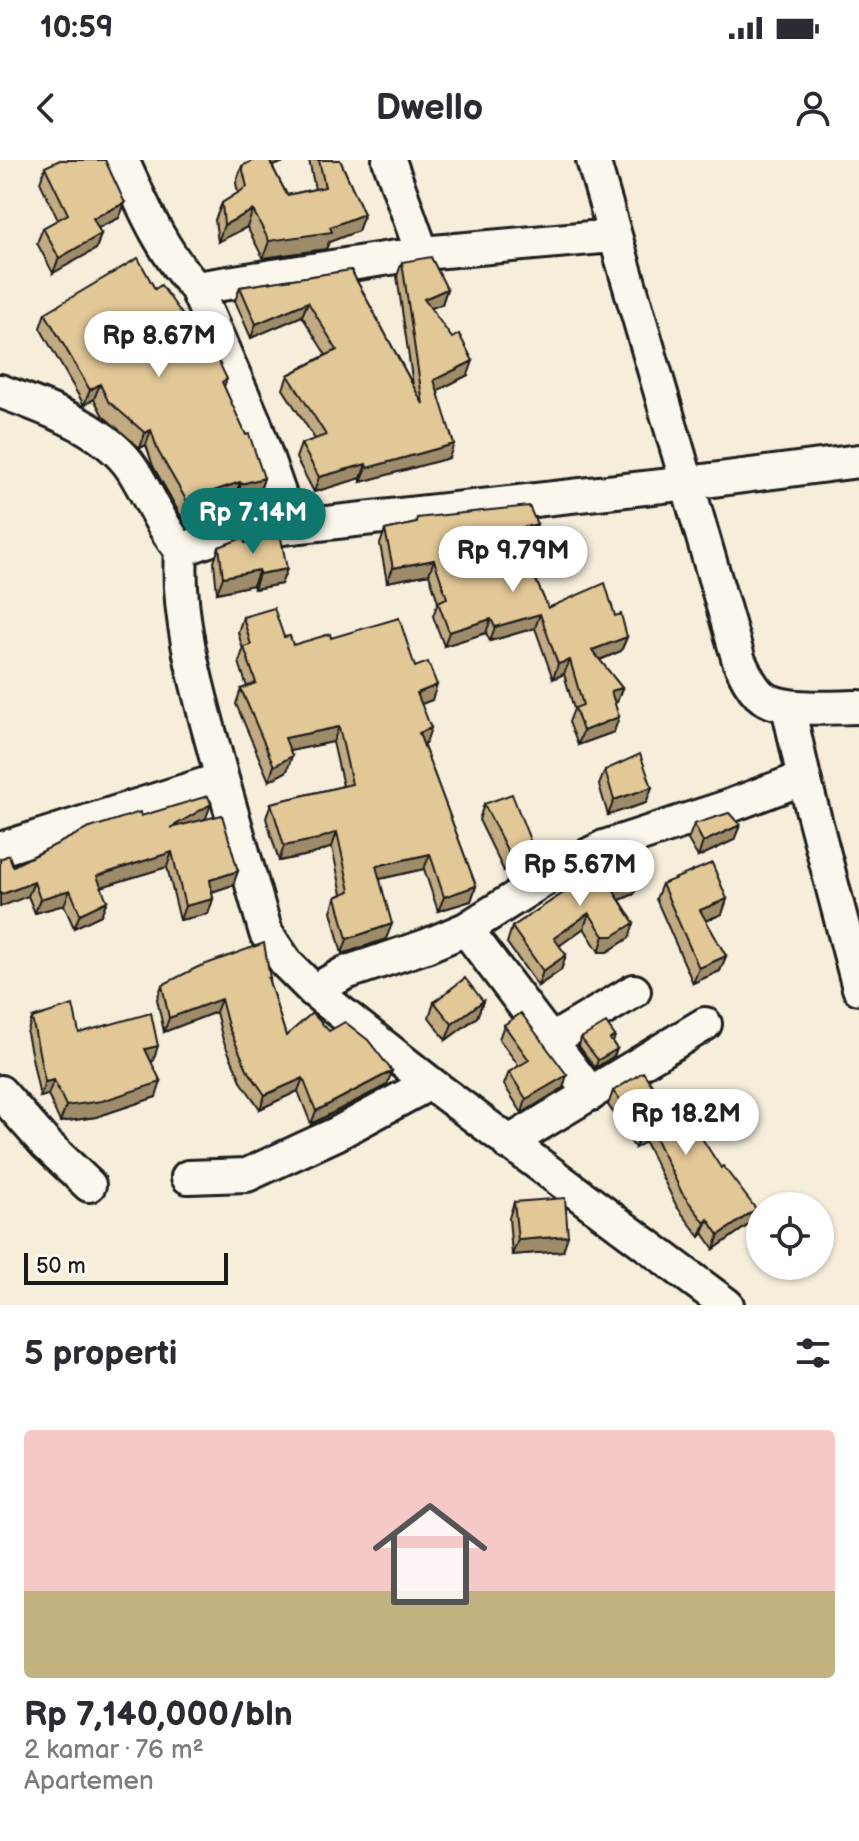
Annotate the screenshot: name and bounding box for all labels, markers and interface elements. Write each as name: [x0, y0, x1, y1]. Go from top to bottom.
text: 10:59: [40, 10, 113, 46]
icon: back: [24, 86, 68, 130]
icon: person: [791, 86, 835, 130]
text: Dwello: [376, 87, 483, 130]
pin: Rp 8.67M: [76, 311, 242, 379]
text: Rp 8.67M: [102, 321, 216, 352]
pin: Rp 7.14M: [170, 488, 336, 556]
text: Rp 7.14M: [199, 498, 307, 529]
pin: Rp 9.79M: [430, 526, 596, 594]
text: Rp 9.79M: [457, 536, 569, 567]
pin: Rp 5.67M: [497, 840, 663, 908]
text: Rp 5.67M: [524, 850, 637, 881]
pin: Rp 18.2M: [603, 1089, 769, 1157]
text: Rp 18.2M: [631, 1099, 741, 1130]
map controls: [746, 1192, 834, 1280]
button: locate: [746, 1192, 834, 1280]
scale bar: [24, 1249, 228, 1285]
text: 50 m: [36, 1253, 86, 1280]
icon: filters: [791, 1331, 835, 1375]
text: 5 properti: [24, 1333, 177, 1374]
icon: home: [358, 1482, 502, 1626]
text: Rp 7,140,000/bln: [24, 1694, 293, 1735]
text: 2 kamar · 76 m²: [24, 1735, 204, 1766]
text: Apartemen: [24, 1766, 154, 1797]

